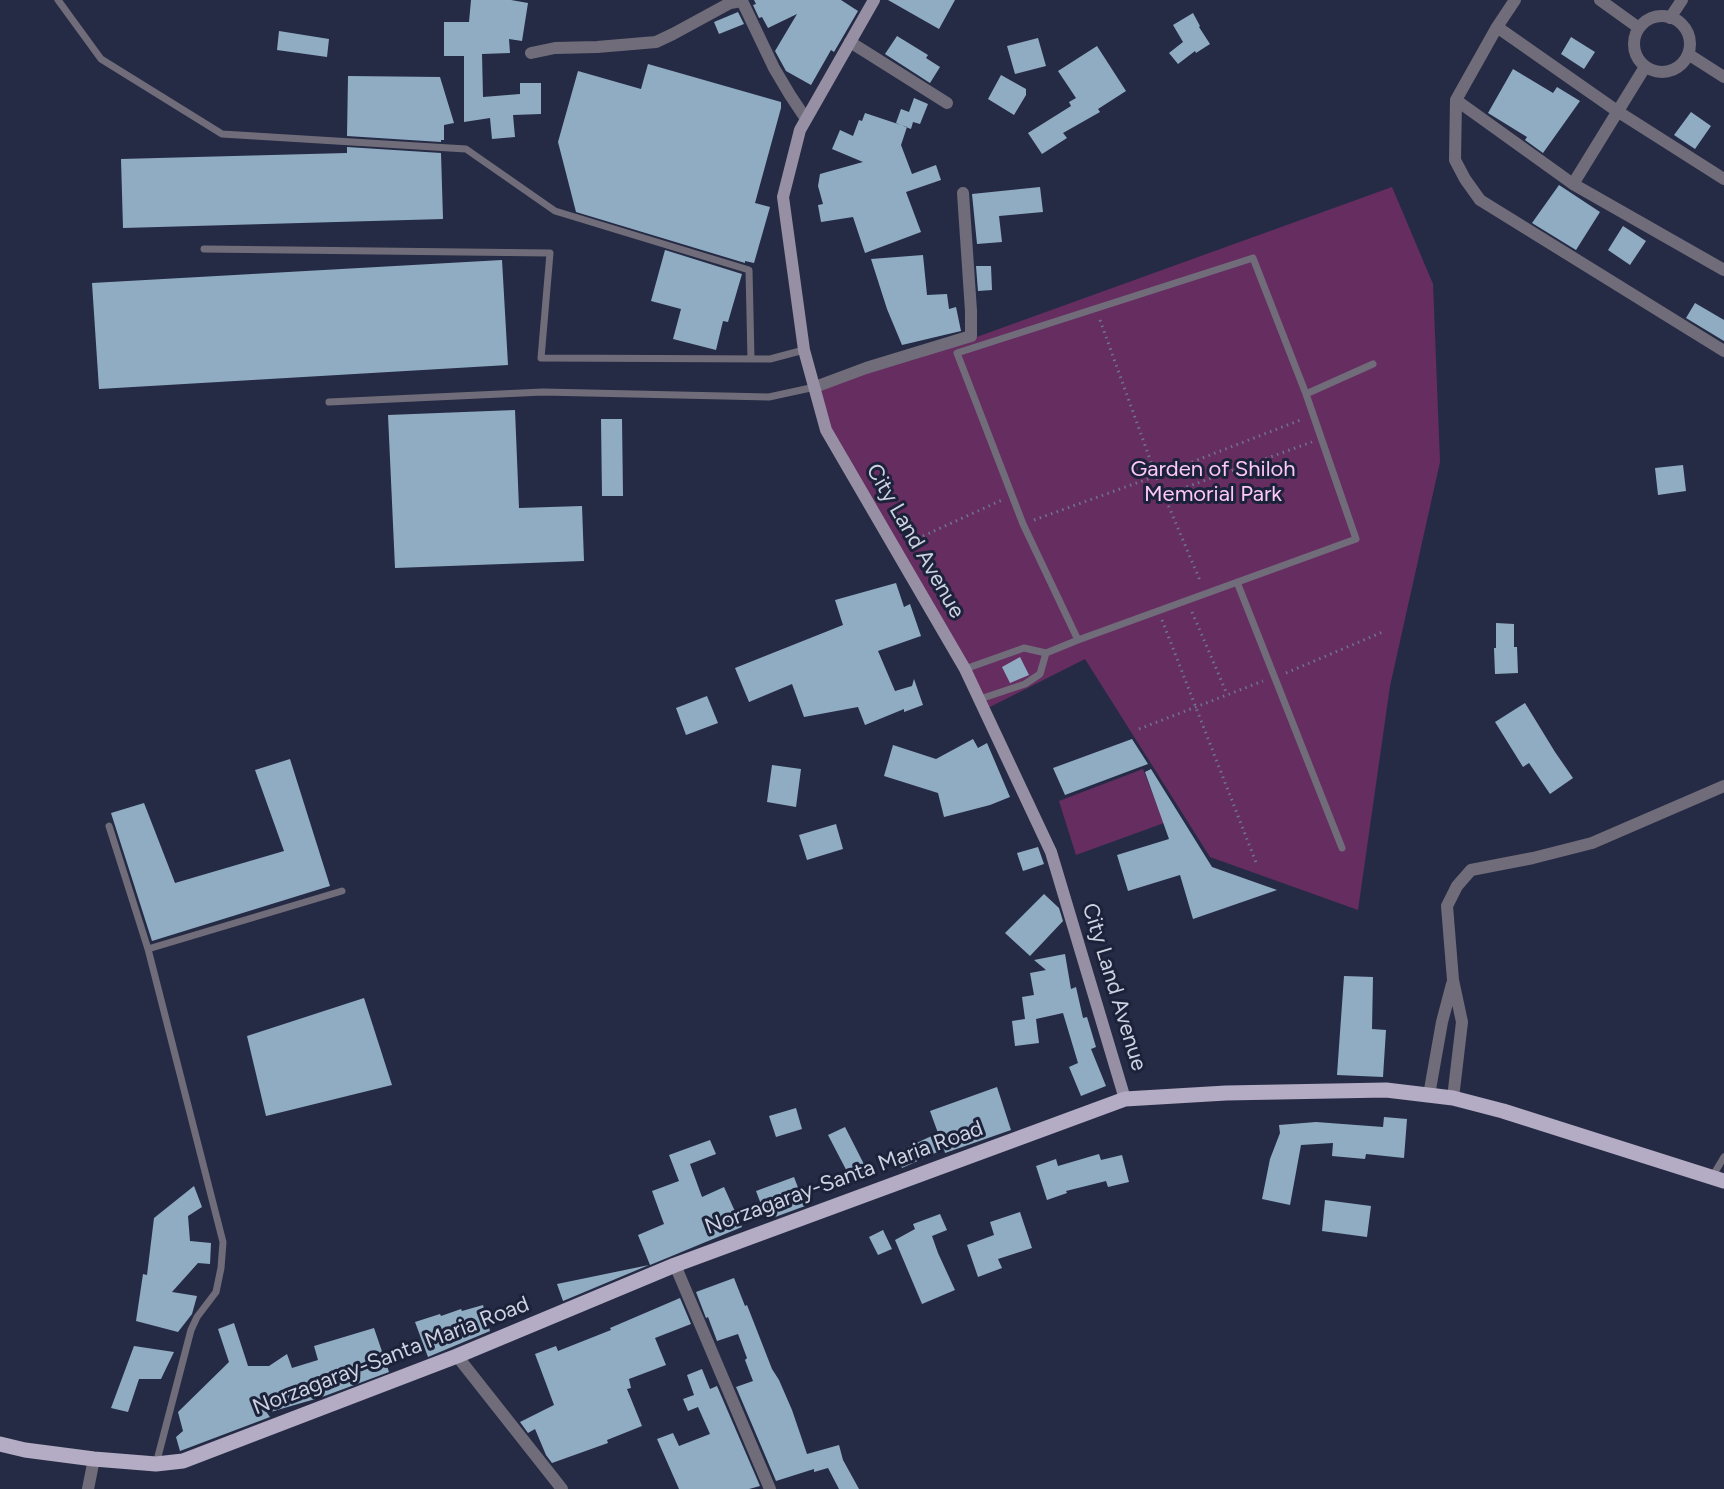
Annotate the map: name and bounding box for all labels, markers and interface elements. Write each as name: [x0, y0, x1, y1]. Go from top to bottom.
park label: Garden of Shiloh Memorial Park: [1130, 457, 1296, 508]
street label: City Land Avenue: [860, 459, 970, 623]
street label: City Land Avenue: [1076, 900, 1152, 1074]
street label: Norzagaray-Santa Maria Road: [701, 1115, 987, 1241]
street label: Norzagaray-Santa Maria Road: [249, 1291, 533, 1421]

